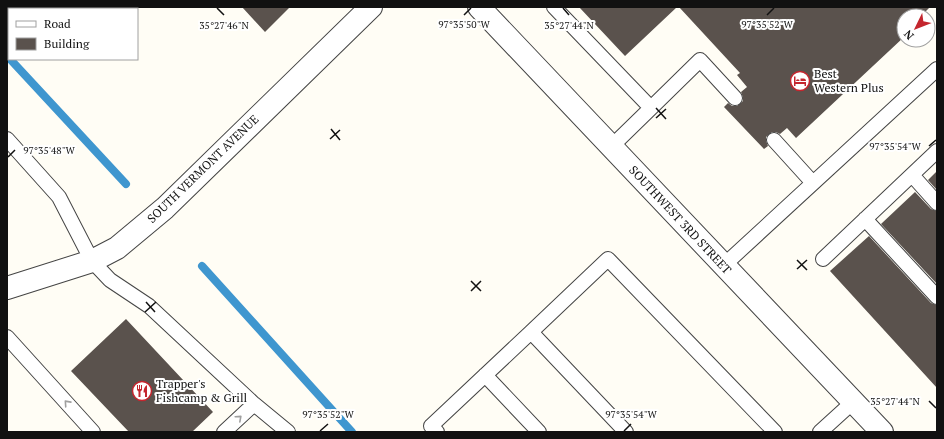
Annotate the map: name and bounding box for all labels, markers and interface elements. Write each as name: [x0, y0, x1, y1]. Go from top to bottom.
legend: [8, 8, 138, 60]
north arrow: [896, 8, 936, 48]
text: Road: [44, 16, 71, 31]
text: 97°35'50"W: [438, 18, 490, 31]
text: 97°35'52"W: [741, 18, 793, 31]
text: 35°27'46"N: [199, 19, 249, 32]
text: 35°27'44"N: [544, 19, 594, 32]
text: N: [900, 27, 917, 43]
text: Building: [44, 36, 90, 51]
place label: Best Western Plus: [814, 66, 884, 95]
hotel icon: Best Western Plus: [789, 70, 811, 92]
street label: SOUTH VERMONT AVENUE: [144, 111, 262, 226]
text: 97°35'54"W: [869, 140, 921, 153]
text: 97°35'48"W: [23, 144, 75, 157]
street label: SOUTHWEST 3RD STREET: [626, 162, 735, 277]
place label: Trapper's Fishcamp & Grill: [156, 376, 248, 405]
restaurant icon: Trapper's Fishcamp & Grill: [131, 380, 153, 402]
text: 35°27'44"N: [870, 395, 920, 408]
one-way arrow: [64, 400, 72, 408]
text: 97°35'52"W: [302, 408, 354, 421]
text: 97°35'54"W: [605, 408, 657, 421]
one-way arrow: [234, 416, 242, 423]

